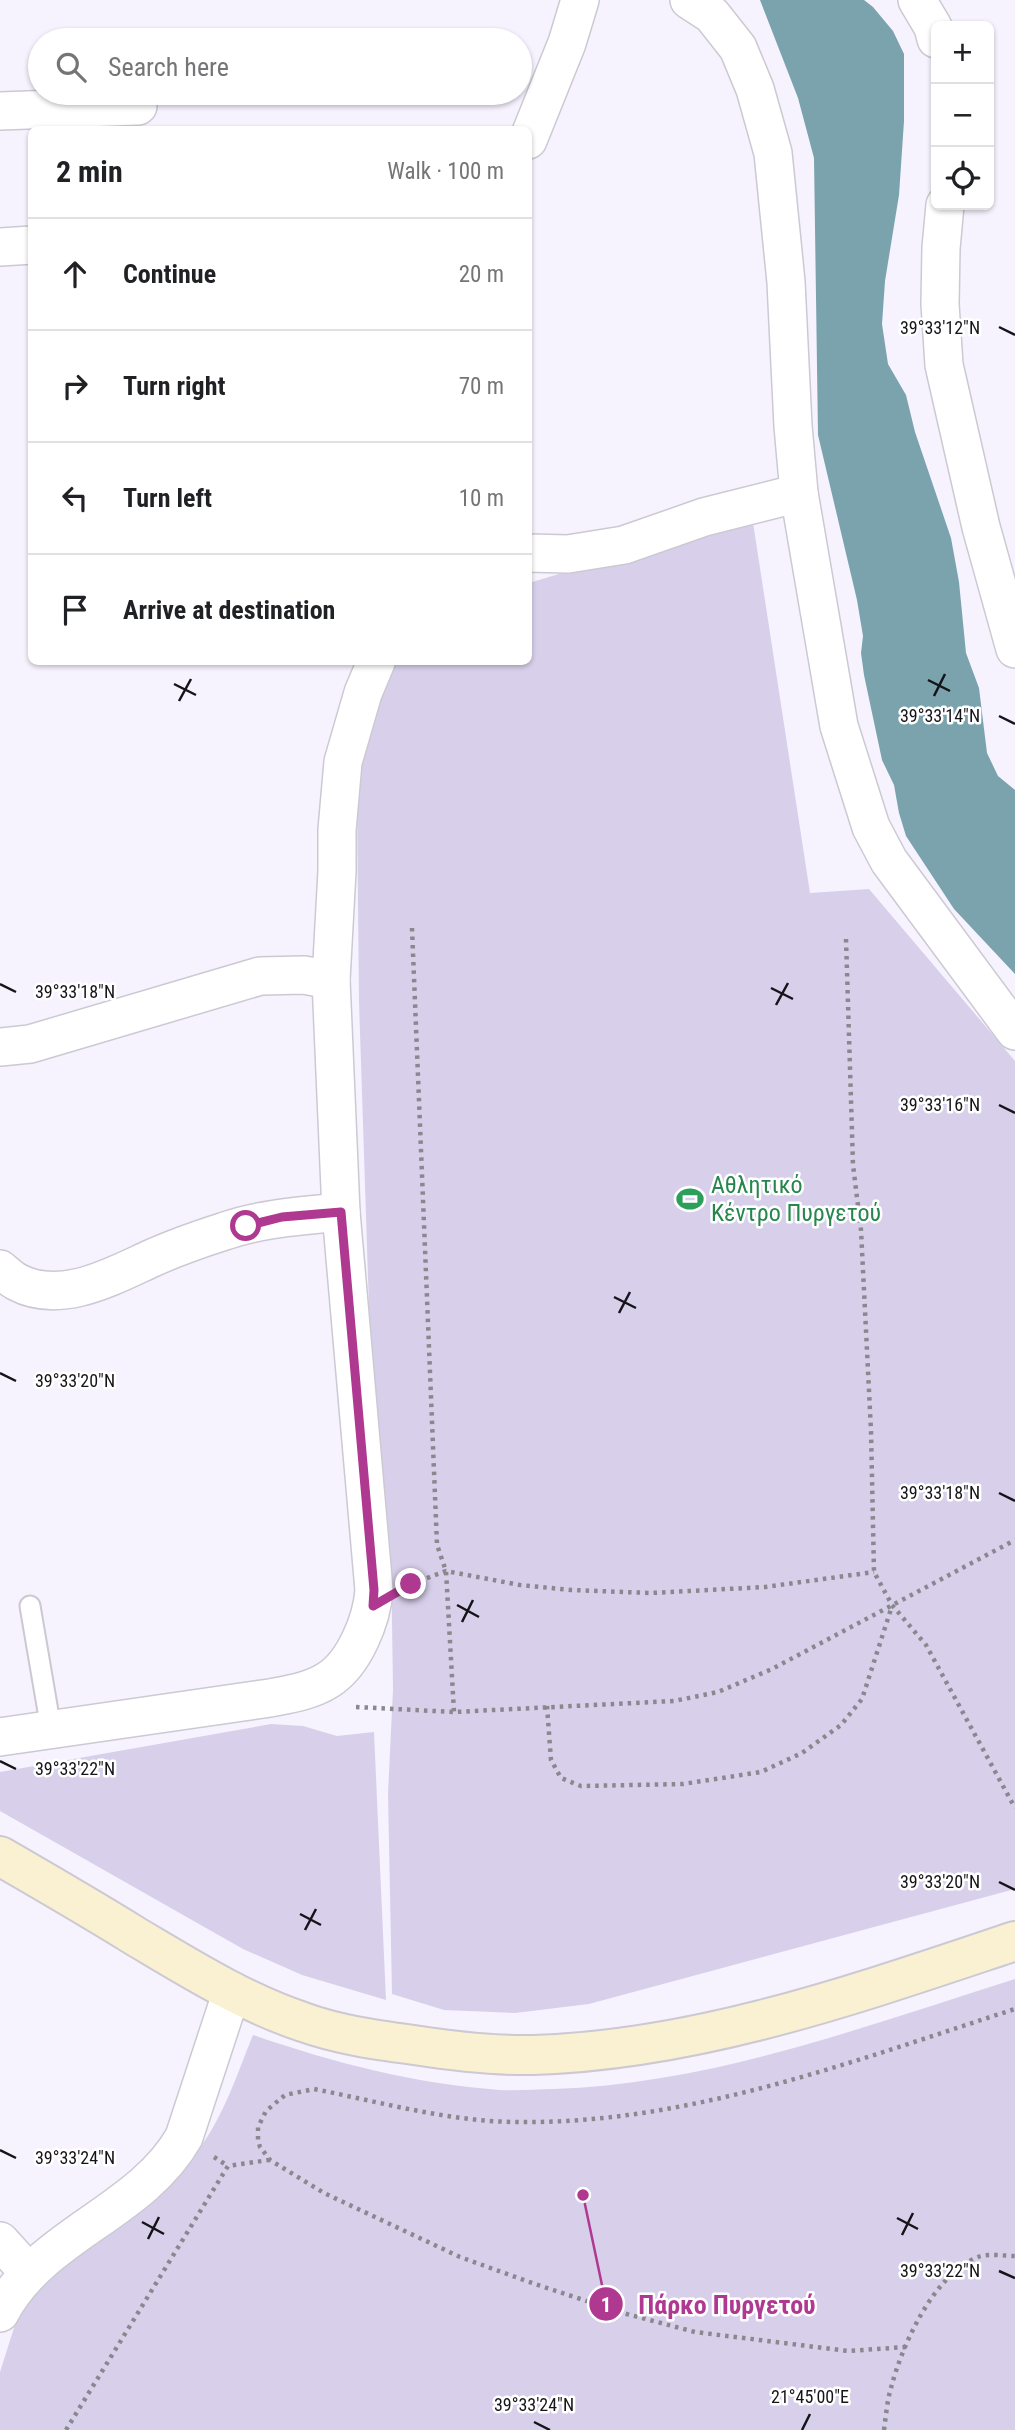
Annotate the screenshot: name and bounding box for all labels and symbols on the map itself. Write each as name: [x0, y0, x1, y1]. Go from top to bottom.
text: 39°33'12"N: [900, 317, 980, 338]
text: 39°33'14"N: [900, 705, 980, 726]
text: 39°33'18"N: [35, 981, 115, 1002]
text: 39°33'16"N: [900, 1094, 980, 1115]
place label: Αθλητικό Κέντρο Πυργετού: [711, 1171, 881, 1227]
sports icon: Αθλητικό Κέντρο Πυργετού: [675, 1184, 705, 1214]
route start: [230, 1210, 261, 1241]
text: 39°33'20"N: [35, 1370, 115, 1391]
text: 39°33'18"N: [900, 1482, 980, 1503]
route end: [395, 1568, 426, 1599]
text: 39°33'22"N: [35, 1758, 115, 1779]
text: 39°33'20"N: [900, 1871, 980, 1892]
text: 39°33'24"N: [35, 2147, 115, 2168]
text: 39°33'22"N: [900, 2260, 980, 2281]
callout: Πάρκο Πυργετού: [589, 2281, 829, 2328]
text: Πάρκο Πυργετού: [638, 2290, 816, 2320]
text: 1: [601, 2293, 611, 2317]
text: 21°45'00"E: [771, 2386, 849, 2407]
text: 39°33'24"N: [494, 2394, 574, 2415]

